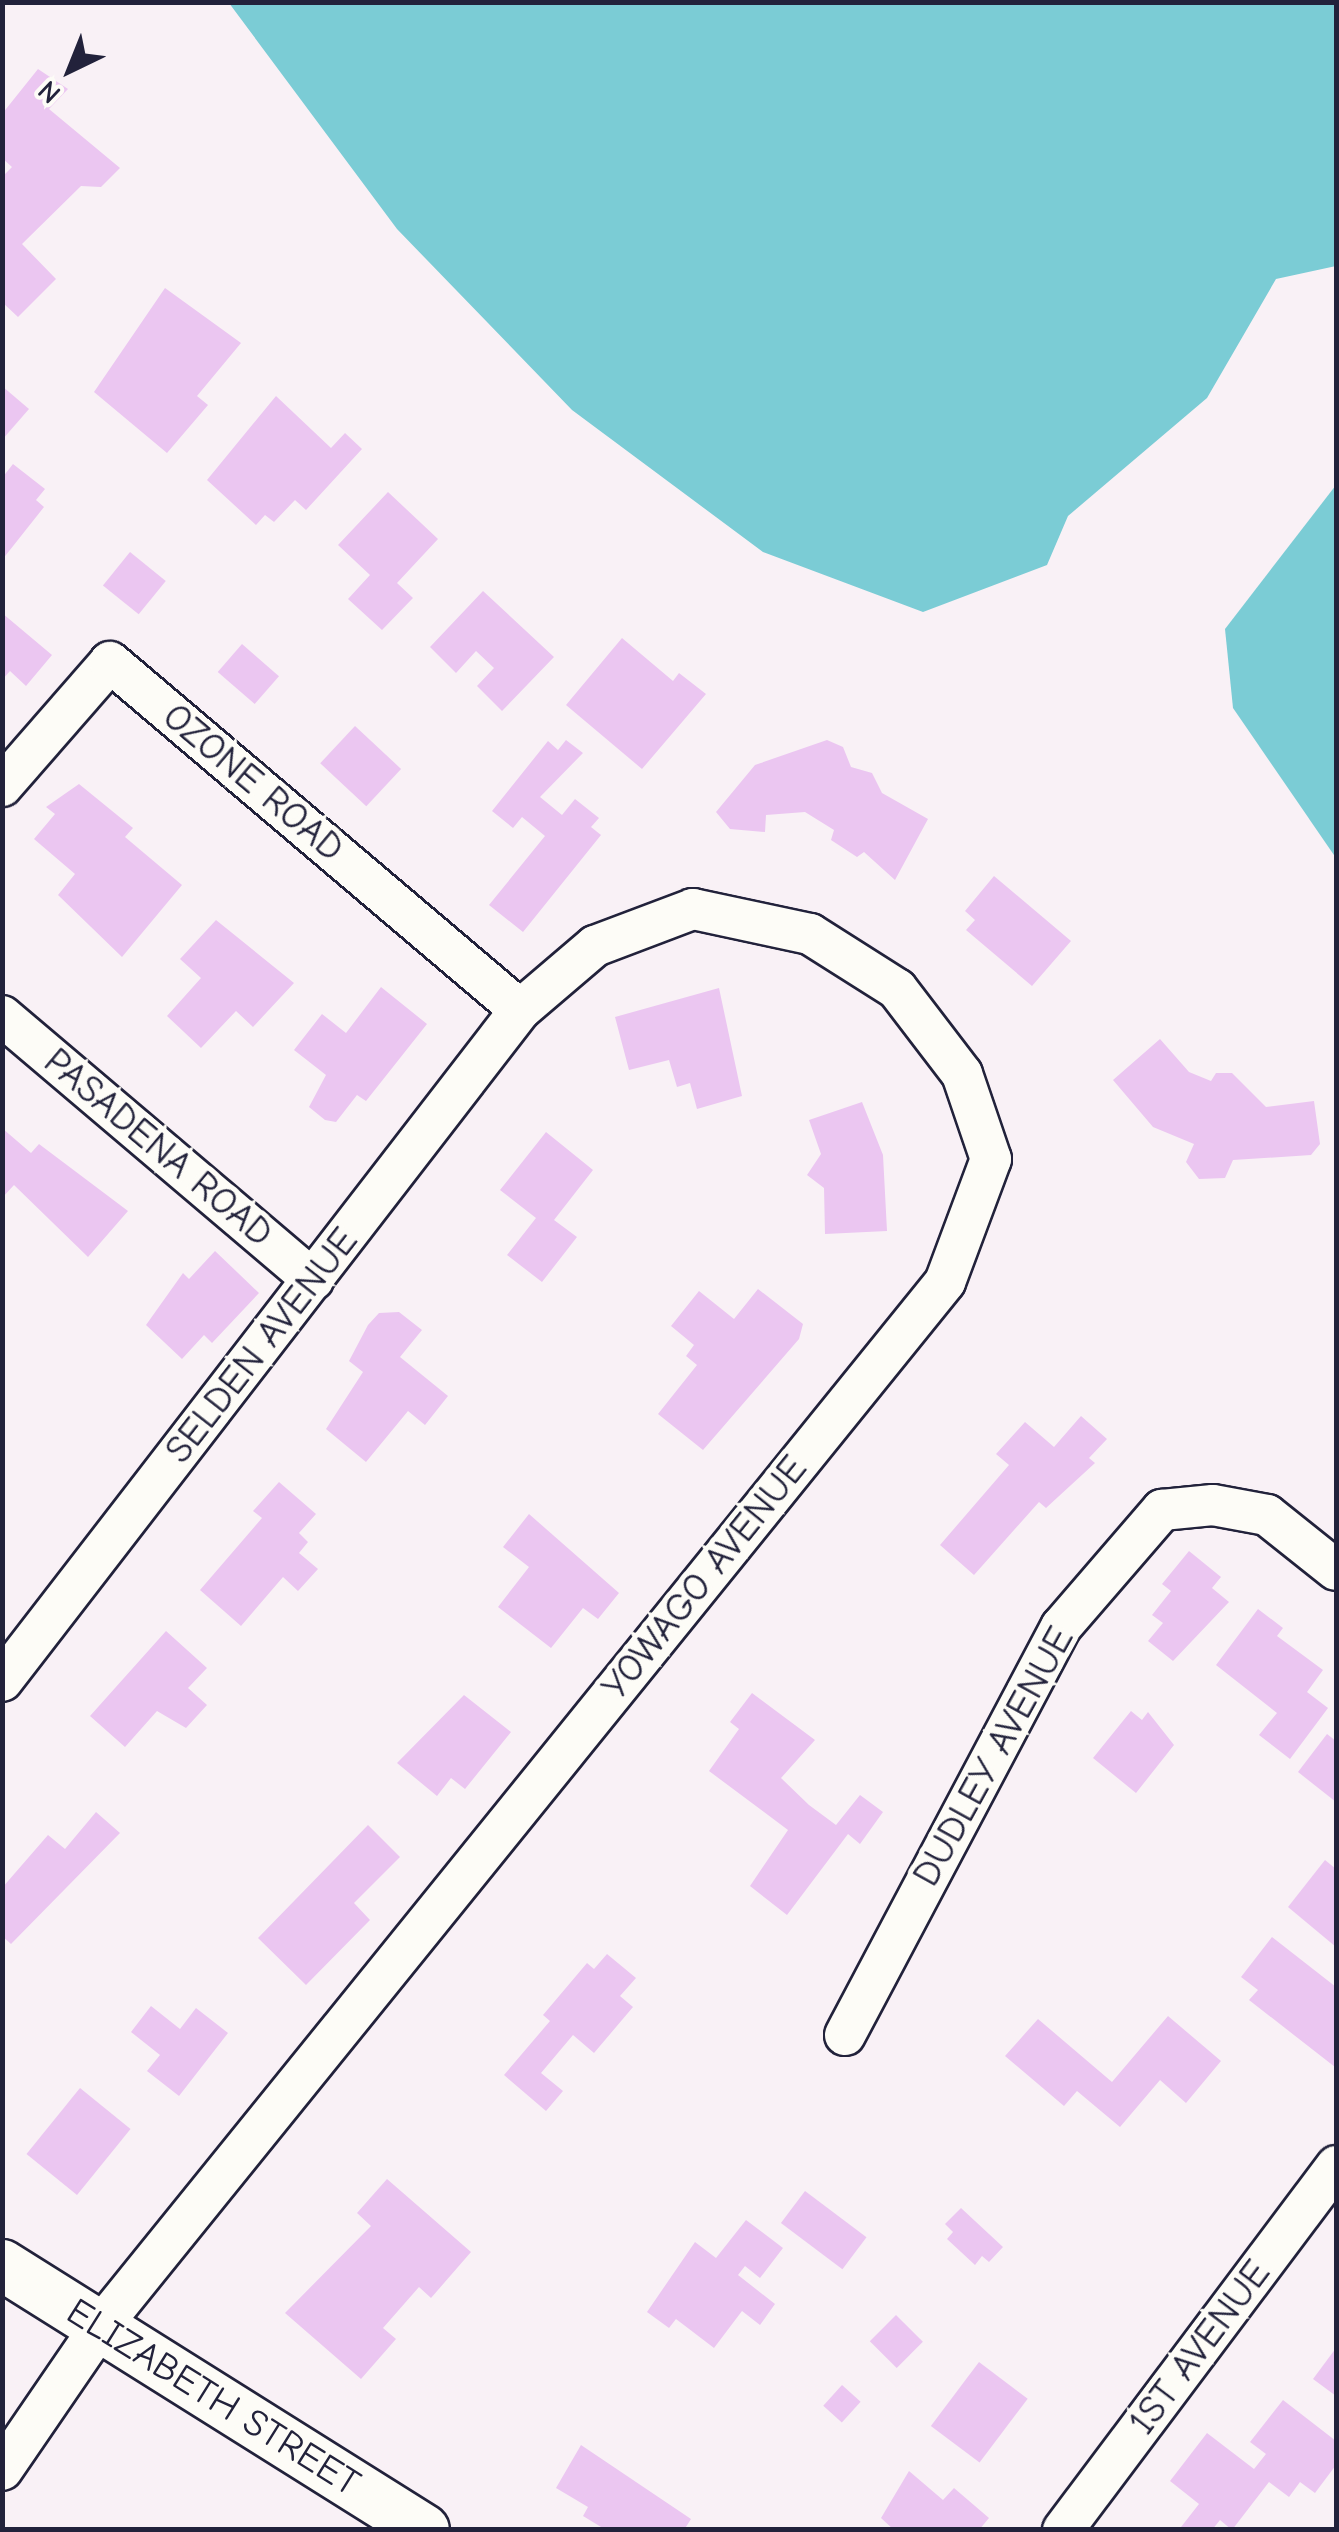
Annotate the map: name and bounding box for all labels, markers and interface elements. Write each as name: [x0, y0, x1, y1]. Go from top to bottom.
north arrow: [20, 20, 120, 120]
text: N: [32, 74, 67, 110]
street label: OZONE ROAD: [153, 694, 353, 872]
street label: PASADENA ROAD: [34, 1039, 282, 1257]
street label: SELDEN AVENUE: [156, 1220, 368, 1472]
street label: YOWAGO AVENUE: [593, 1447, 817, 1709]
street label: DUDLEY AVENUE: [904, 1620, 1084, 1894]
street label: 1ST AVENUE: [1120, 2252, 1280, 2444]
street label: ELIZABETH STREET: [58, 2289, 368, 2507]

